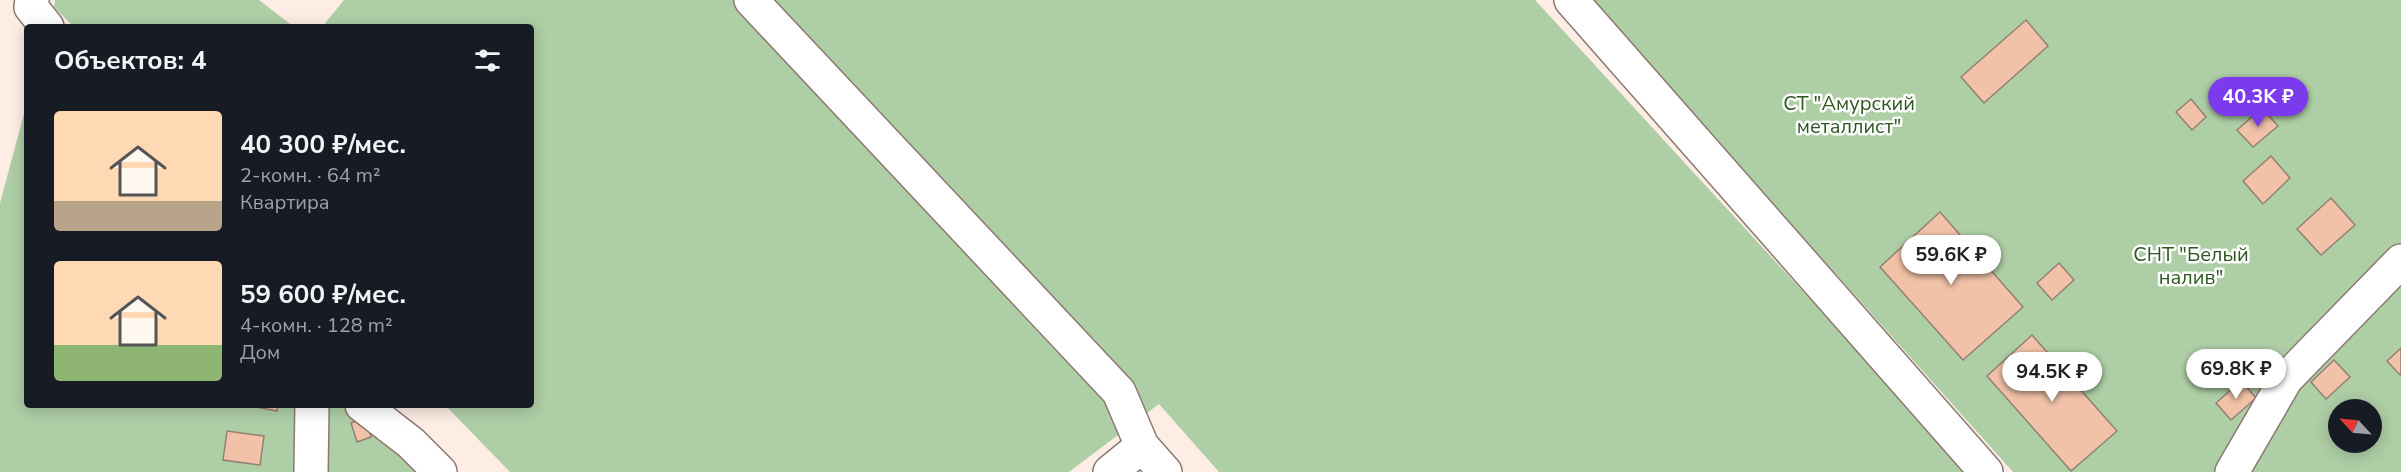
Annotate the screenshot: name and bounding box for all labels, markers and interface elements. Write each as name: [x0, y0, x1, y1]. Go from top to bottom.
text: Объектов: 4: [54, 43, 207, 78]
icon: filters: [471, 44, 504, 77]
pin: 40.3K ₽: [2203, 77, 2313, 128]
text: 40.3K ₽: [2222, 83, 2294, 110]
park label: СТ "Амурский металлист": [1783, 90, 1915, 140]
text: 40 300 ₽/мес.: [240, 127, 406, 162]
icon: home: [102, 135, 174, 207]
text: 2-комн. · 64 m²: [240, 162, 381, 189]
text: Квартира: [240, 189, 330, 216]
pin: 59.6K ₽: [1896, 235, 2006, 286]
text: 59.6K ₽: [1915, 241, 1987, 268]
park label: СНТ "Белый налив": [2133, 241, 2249, 291]
text: 59 600 ₽/мес.: [240, 277, 406, 312]
icon: home: [102, 285, 174, 357]
text: 4-комн. · 128 m²: [240, 312, 393, 339]
text: Дом: [240, 339, 280, 366]
pin: 69.8K ₽: [2181, 349, 2291, 400]
pin: 94.5K ₽: [1997, 352, 2107, 403]
text: 69.8K ₽: [2200, 355, 2272, 382]
text: 94.5K ₽: [2016, 358, 2088, 385]
north arrow: [2328, 399, 2382, 453]
map controls: [2328, 399, 2382, 453]

